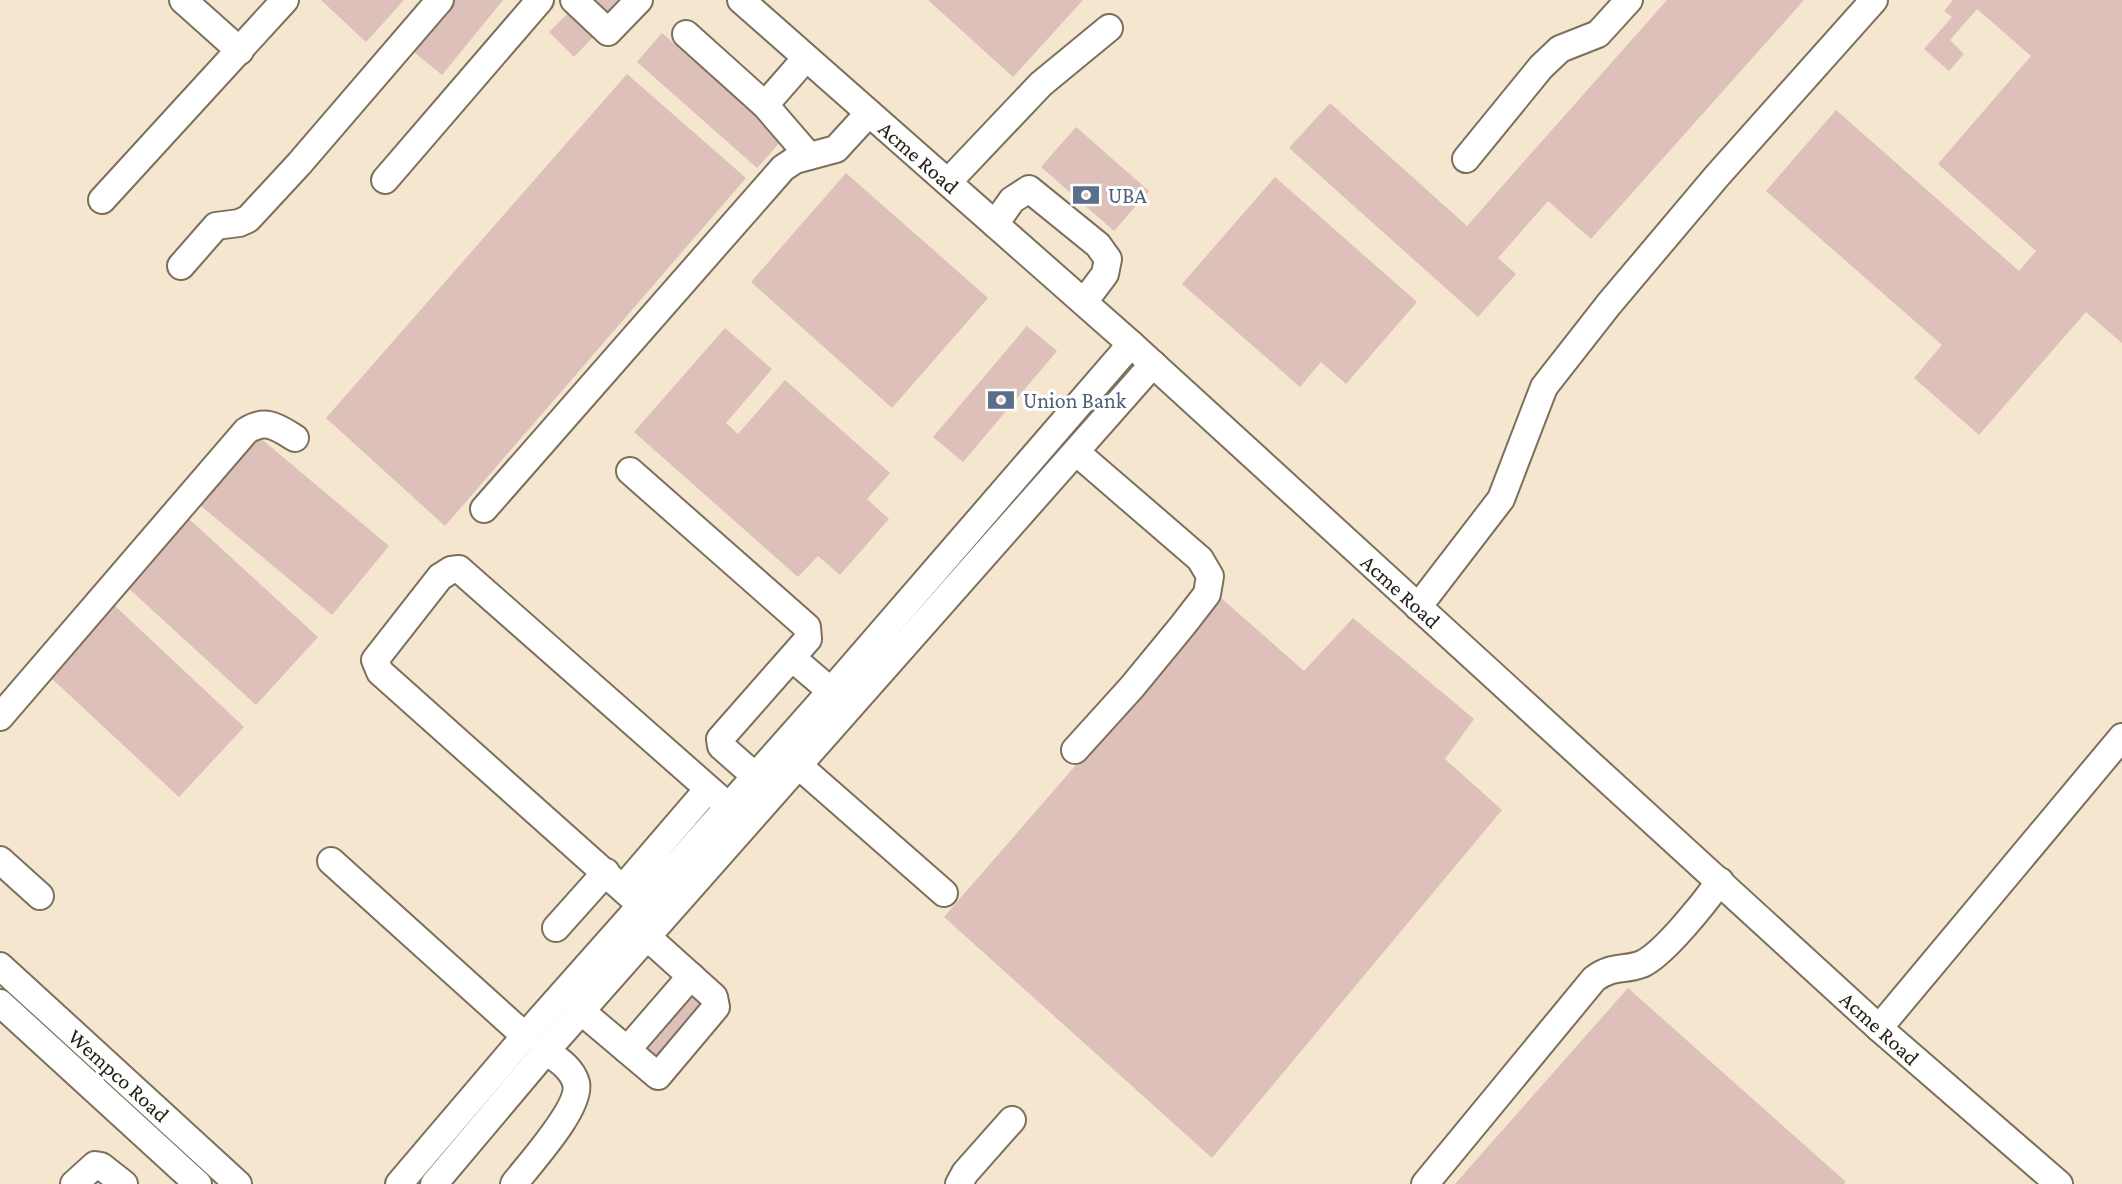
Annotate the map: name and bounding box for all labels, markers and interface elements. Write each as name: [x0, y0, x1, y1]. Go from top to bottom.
street label: Acme Road: [874, 116, 964, 199]
bank icon: UBA: [1071, 180, 1101, 210]
place label: UBA: [1108, 183, 1147, 208]
bank icon: Union Bank: [986, 385, 1016, 415]
place label: Union Bank: [1023, 388, 1127, 413]
street label: Acme Road: [1356, 549, 1446, 634]
street label: Acme Road: [1835, 986, 1925, 1071]
street label: Wempco Road: [63, 1024, 174, 1127]

